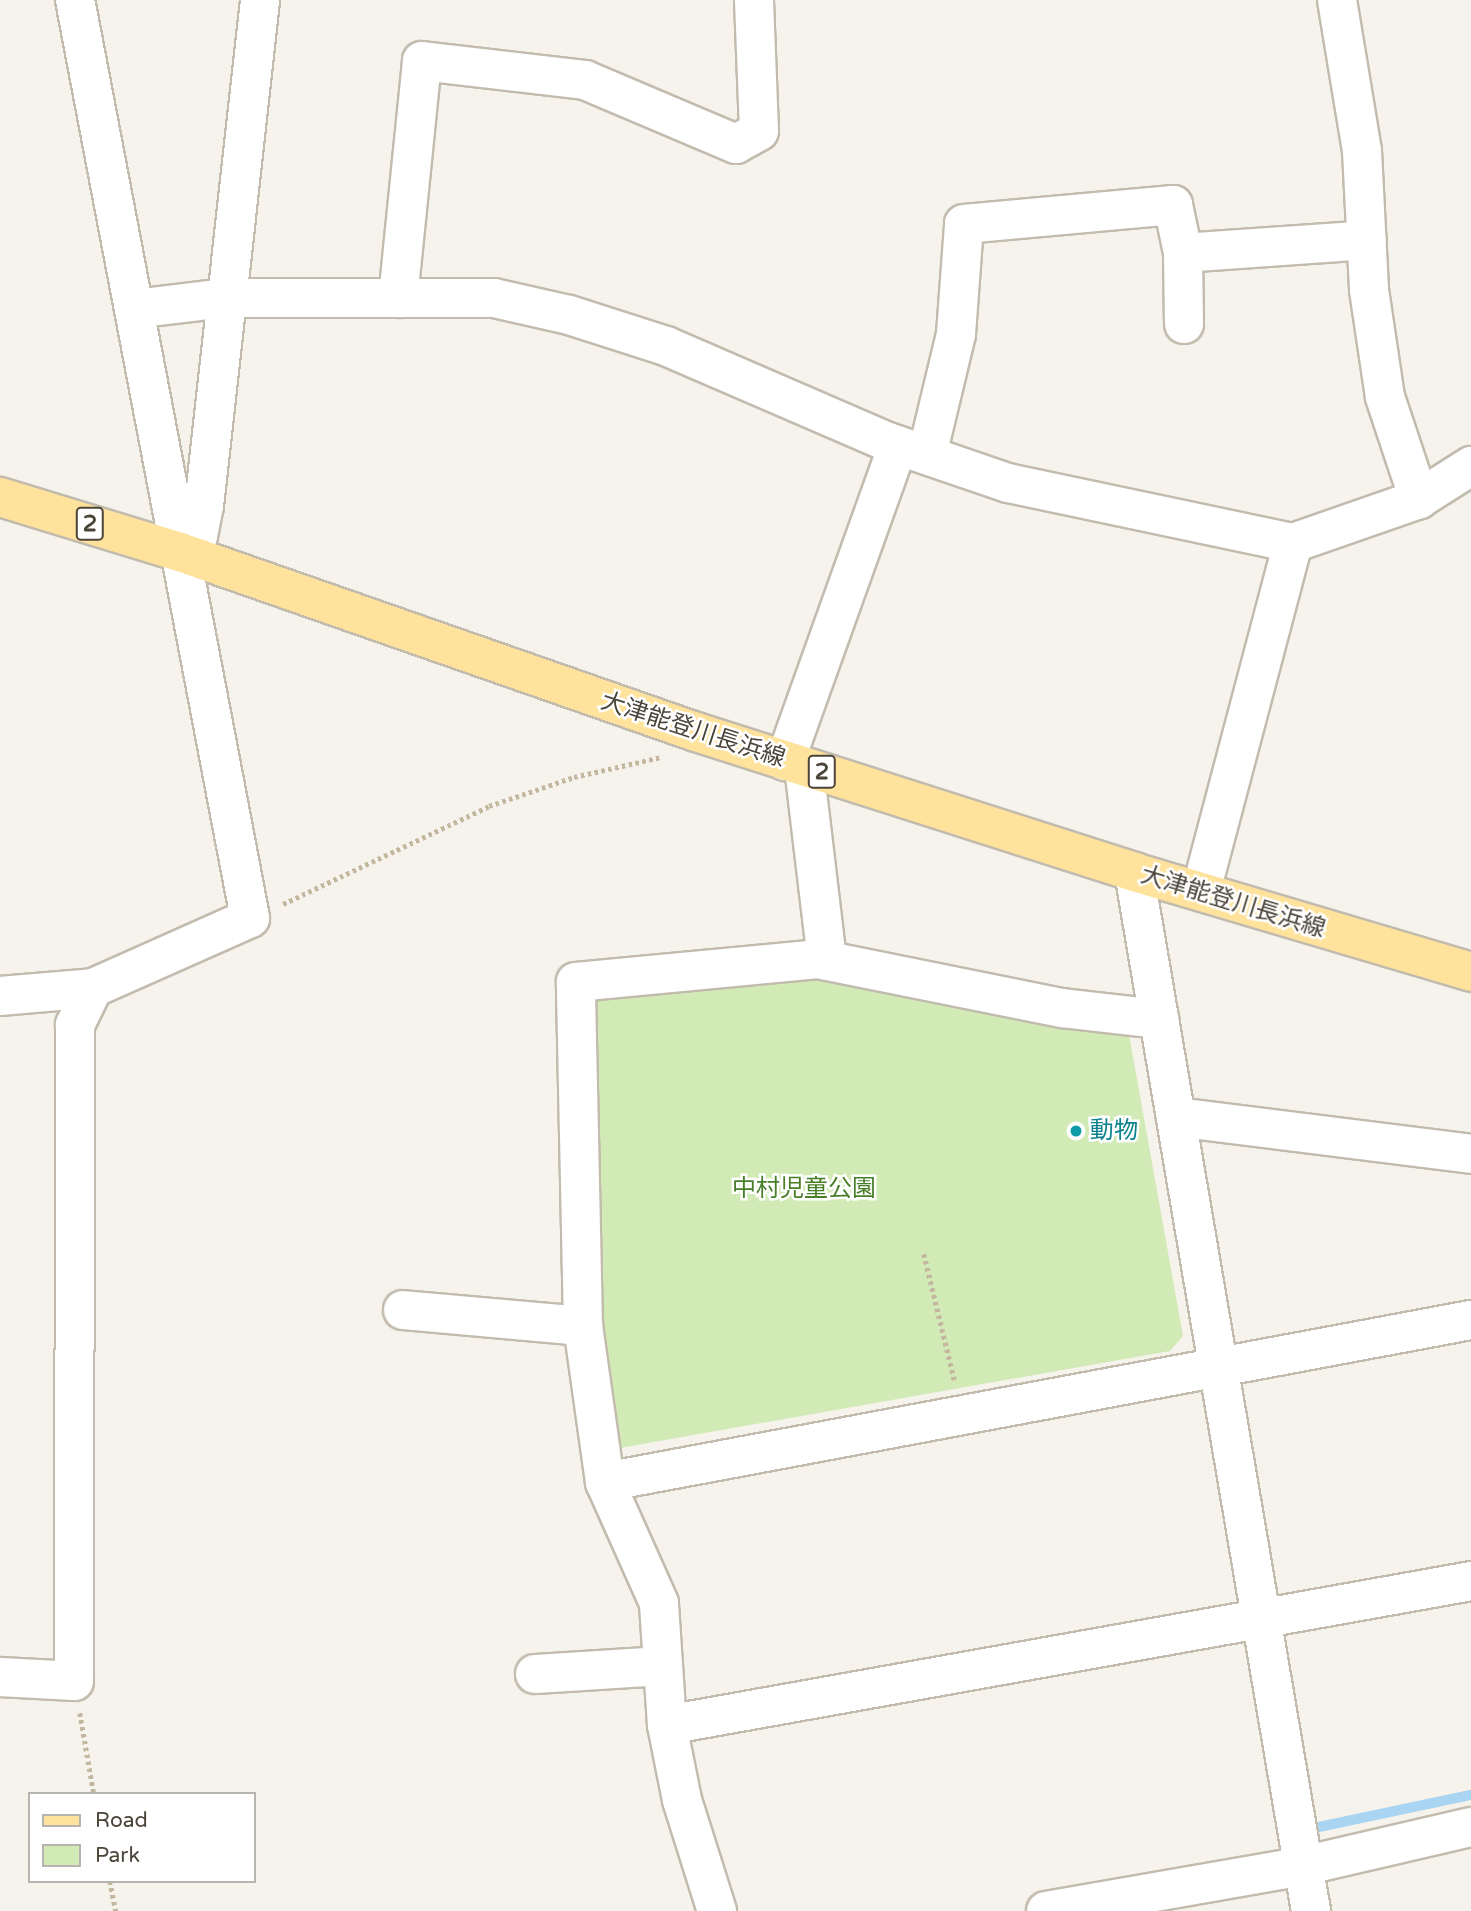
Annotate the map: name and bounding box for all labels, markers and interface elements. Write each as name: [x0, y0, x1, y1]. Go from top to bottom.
road number: 2: [74, 504, 106, 544]
street label: 大津能登川長浜線: [597, 687, 789, 773]
road number: 2: [806, 752, 838, 792]
street label: 大津能登川長浜線: [1137, 860, 1329, 944]
place label: 動物: [1090, 1117, 1138, 1145]
marker: 動物: [1068, 1123, 1084, 1139]
park label: 中村児童公園: [732, 1175, 876, 1203]
legend: [28, 1792, 256, 1883]
text: Road: [95, 1808, 148, 1833]
text: Park: [95, 1843, 140, 1868]

